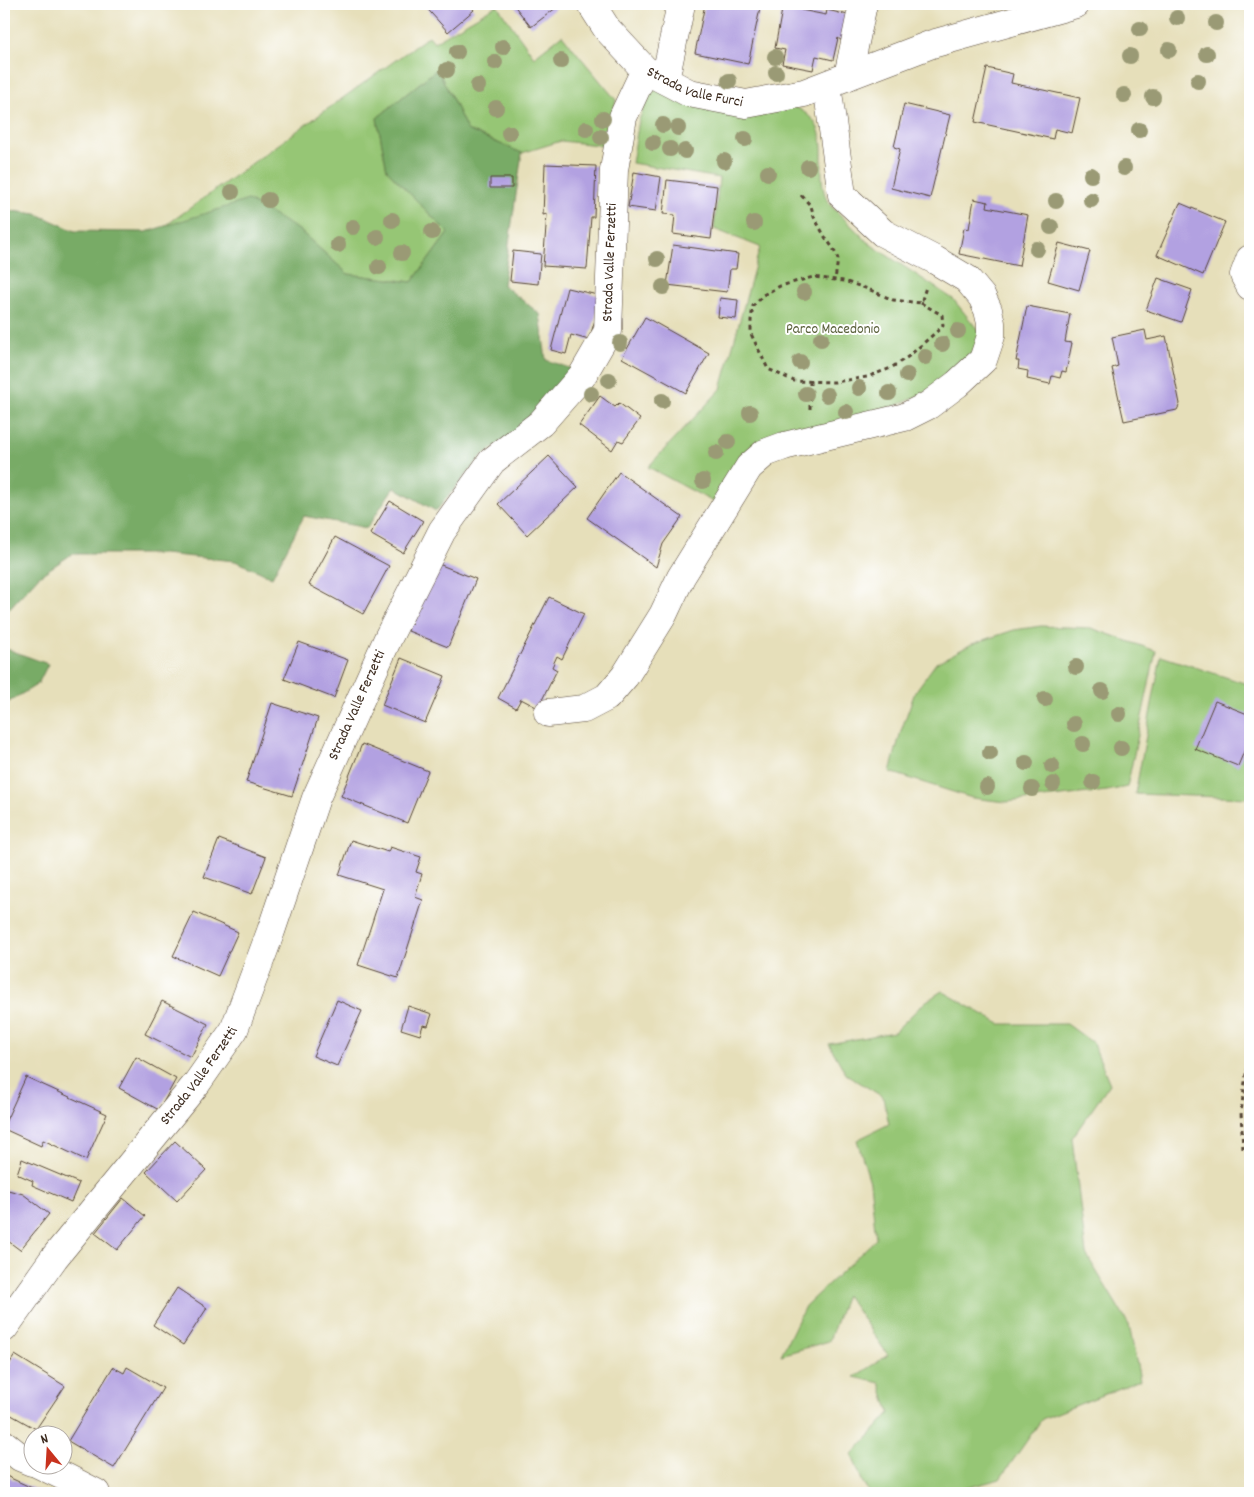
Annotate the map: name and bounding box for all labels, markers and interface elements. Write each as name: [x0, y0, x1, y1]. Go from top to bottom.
street label: Strada Valle Furci: [642, 62, 745, 114]
street label: Strada Valle Ferzetti: [597, 202, 624, 322]
park label: Parco Macedonio: [786, 319, 880, 341]
street label: Strada Valle Ferzetti: [323, 647, 392, 764]
street label: Strada Valle Ferzetti: [155, 1024, 245, 1131]
north arrow: [22, 1424, 72, 1474]
text: N: [38, 1429, 51, 1450]

